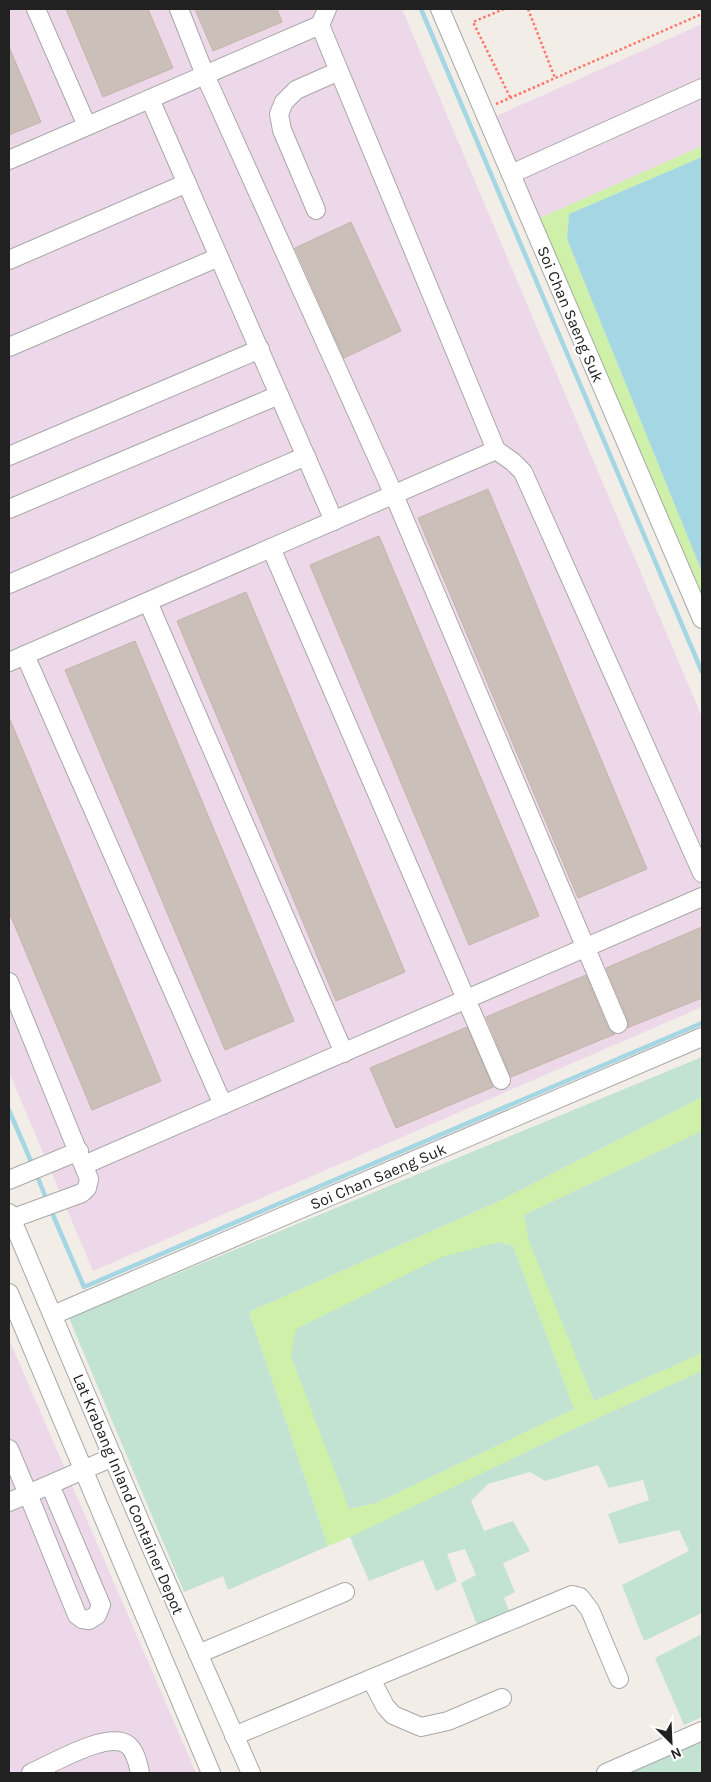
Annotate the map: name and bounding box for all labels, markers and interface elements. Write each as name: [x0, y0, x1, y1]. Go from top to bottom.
street label: Soi Chan Saeng Suk: [533, 243, 608, 385]
street label: Soi Chan Saeng Suk: [307, 1139, 449, 1214]
street label: Lat Krabang Inland Container Depot: [69, 1371, 188, 1617]
north arrow: [646, 1717, 696, 1767]
text: N: [668, 1744, 684, 1763]

